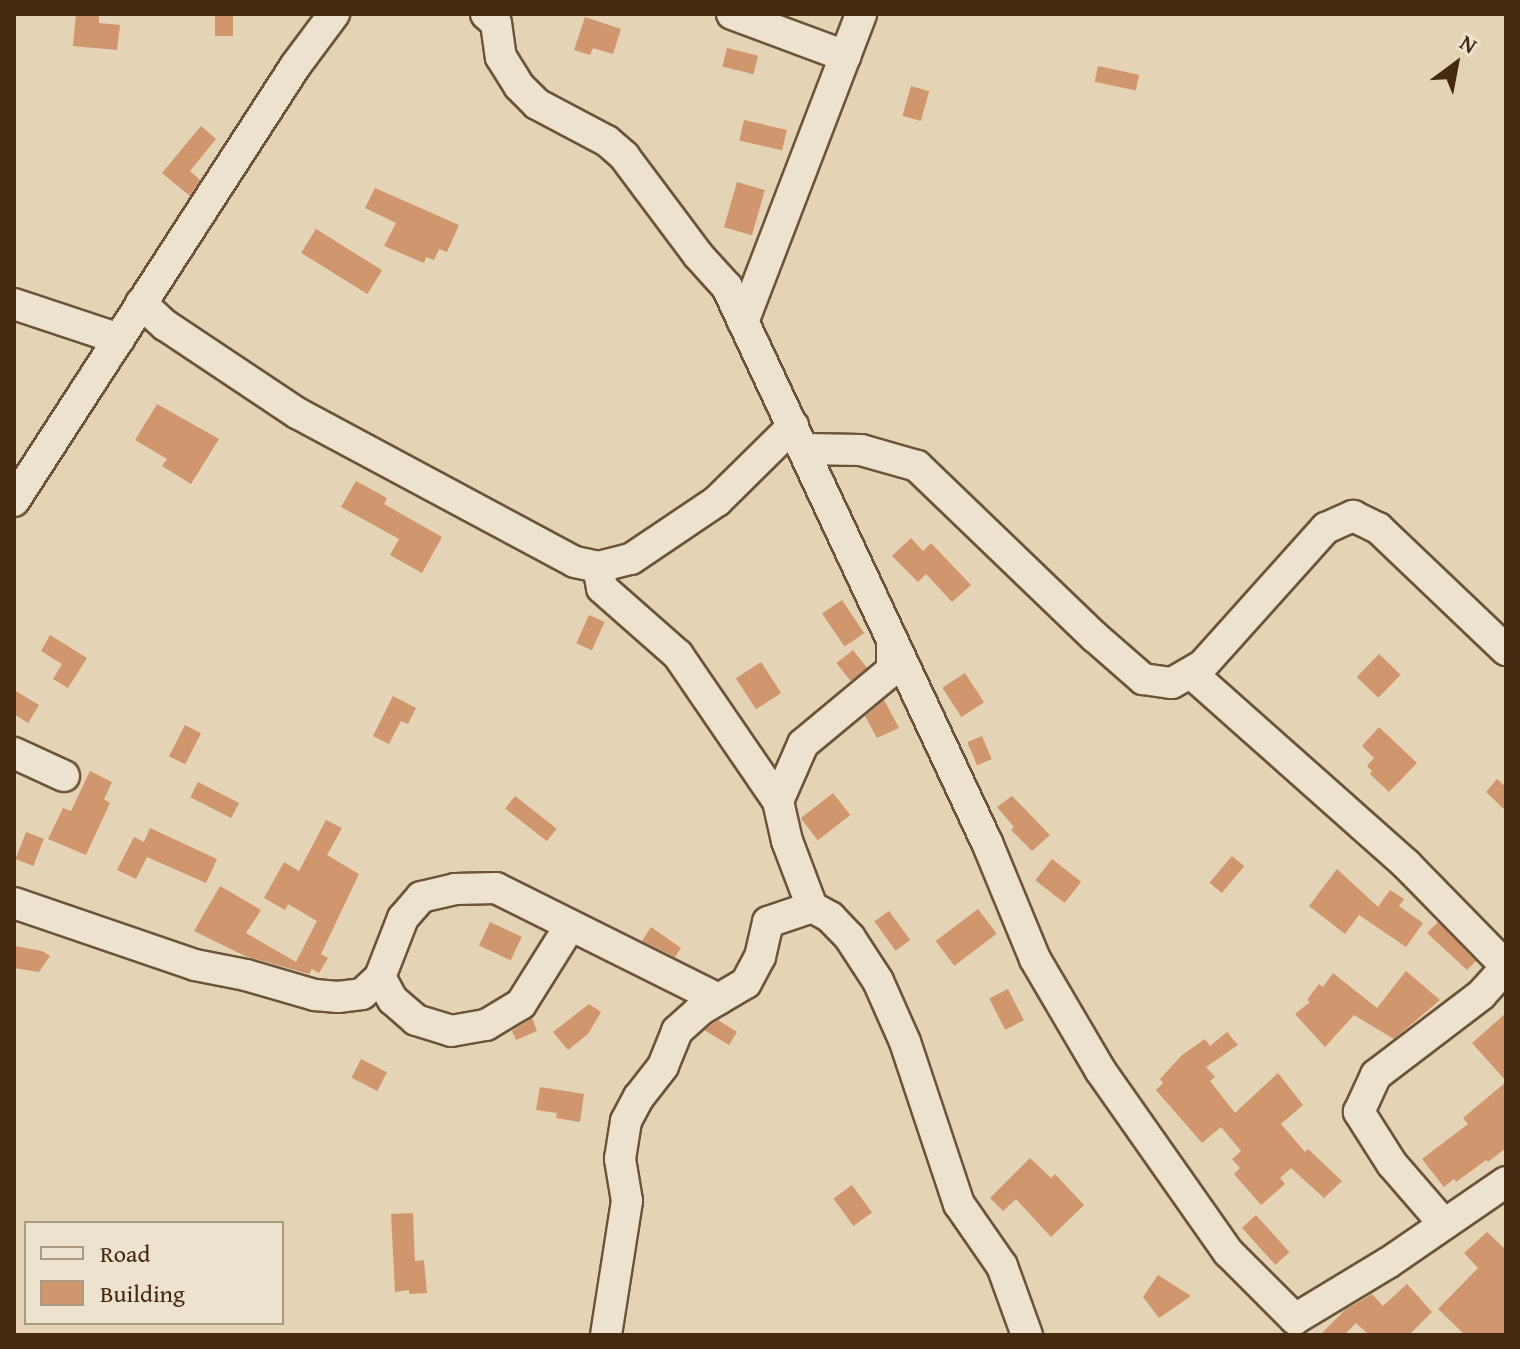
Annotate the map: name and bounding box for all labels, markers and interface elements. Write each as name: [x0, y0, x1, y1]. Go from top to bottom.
north arrow: [1416, 24, 1496, 104]
text: N: [1454, 26, 1483, 61]
legend: [24, 1221, 284, 1325]
text: Road: [100, 1236, 150, 1271]
text: Building: [100, 1276, 185, 1311]

